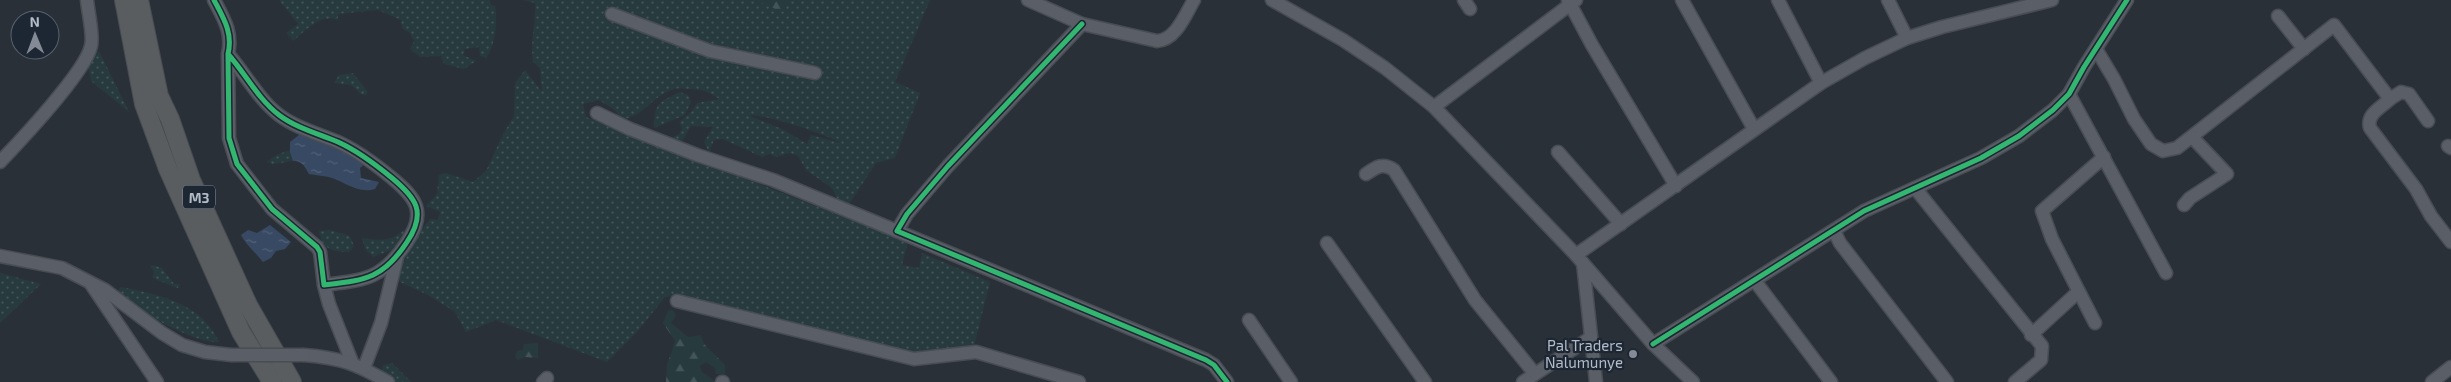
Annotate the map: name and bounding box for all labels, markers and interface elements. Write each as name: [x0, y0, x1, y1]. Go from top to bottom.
north arrow: [10, 10, 60, 60]
text: N: [30, 13, 40, 30]
road number: M3: [183, 186, 215, 208]
place label: Pal Traders Nalumunye: [1545, 336, 1623, 371]
marker: Pal Traders Nalumunye: [1627, 348, 1639, 360]

